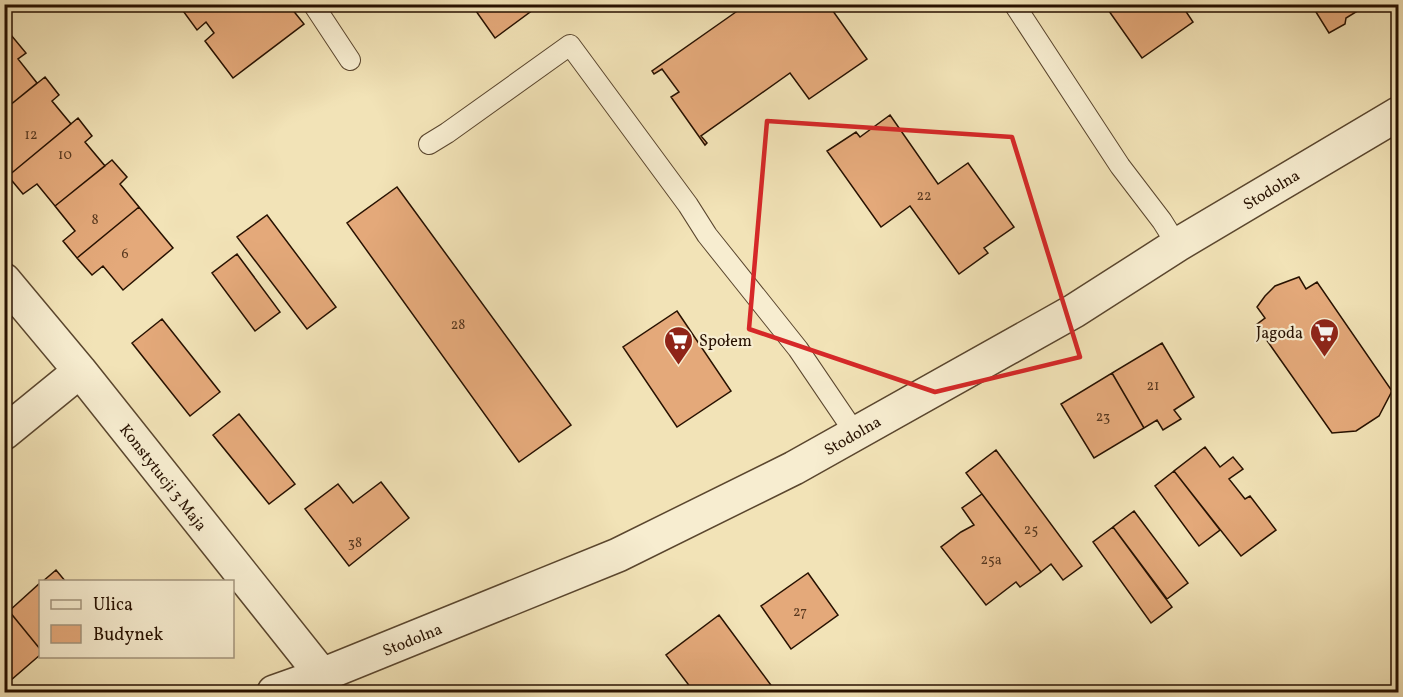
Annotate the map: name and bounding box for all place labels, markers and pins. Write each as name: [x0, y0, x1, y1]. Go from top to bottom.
supermarket icon: Jagoda: [1308, 316, 1340, 358]
place label: Jagoda: [1256, 323, 1303, 345]
supermarket icon: Społem: [662, 324, 694, 366]
place label: Społem: [699, 331, 752, 353]

